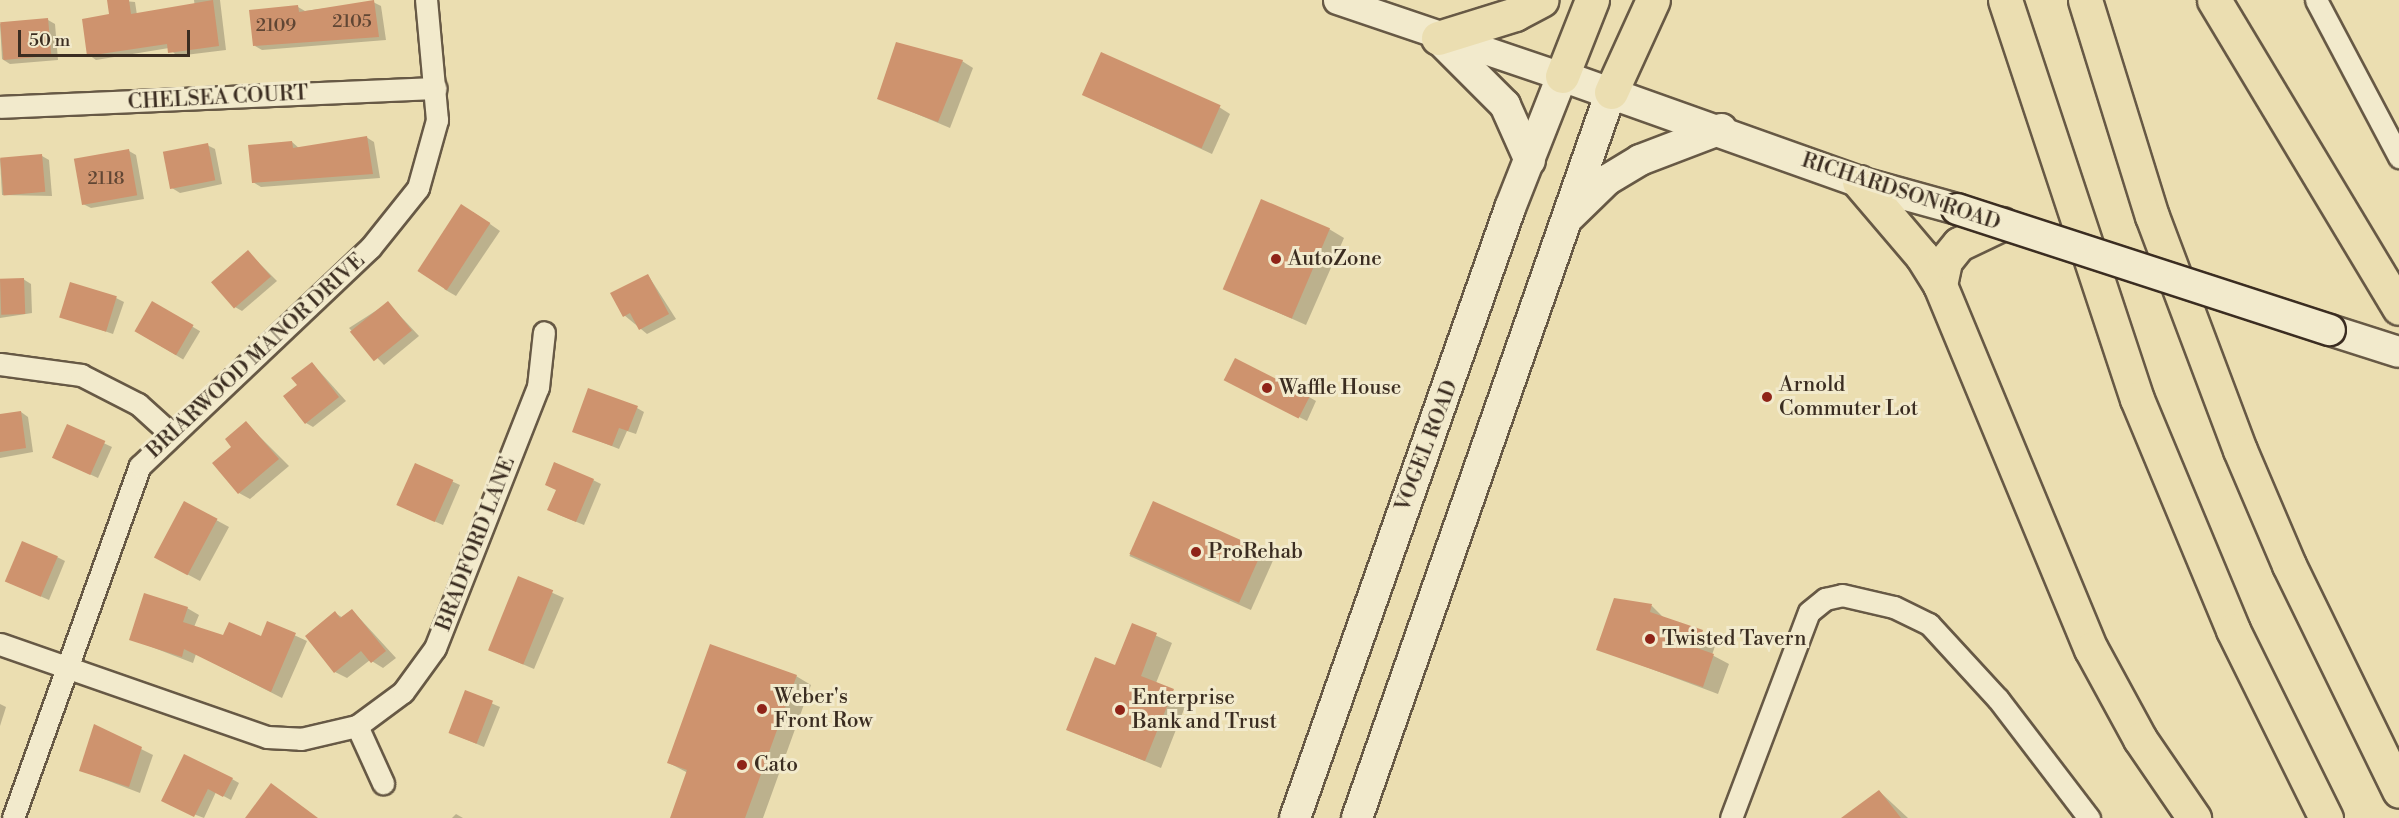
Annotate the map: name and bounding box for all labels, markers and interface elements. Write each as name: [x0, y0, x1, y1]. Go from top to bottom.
house number: 2105: [332, 11, 372, 33]
house number: 2109: [256, 15, 296, 37]
scale bar: [21, 18, 194, 56]
text: 50 m: [29, 29, 70, 52]
street label: CHELSEA COURT: [127, 81, 309, 115]
street label: RICHARDSON ROAD: [1798, 148, 2004, 236]
house number: 2118: [87, 168, 125, 190]
place label: AutoZone: [1288, 246, 1382, 272]
street label: BRIARWOOD MANOR DRIVE: [142, 248, 370, 464]
marker: AutoZone: [1269, 252, 1283, 266]
place label: Arnold Commuter Lot: [1779, 372, 1918, 422]
place label: Waffle House: [1279, 375, 1401, 401]
street label: VOGEL ROAD: [1390, 377, 1464, 515]
marker: Waffle House: [1260, 381, 1274, 395]
marker: Arnold Commuter Lot: [1760, 390, 1774, 404]
street label: BRADFORD LANE: [431, 454, 521, 634]
place label: ProRehab: [1208, 539, 1303, 565]
marker: ProRehab: [1189, 545, 1203, 559]
place label: Twisted Tavern: [1662, 626, 1806, 652]
marker: Twisted Tavern: [1643, 632, 1657, 646]
place label: Weber's Front Row: [774, 684, 873, 734]
place label: Enterprise Bank and Trust: [1132, 685, 1277, 735]
marker: Weber's Front Row: [755, 702, 769, 716]
marker: Enterprise Bank and Trust: [1113, 703, 1127, 717]
place label: Cato: [754, 752, 798, 778]
marker: Cato: [735, 758, 749, 772]

